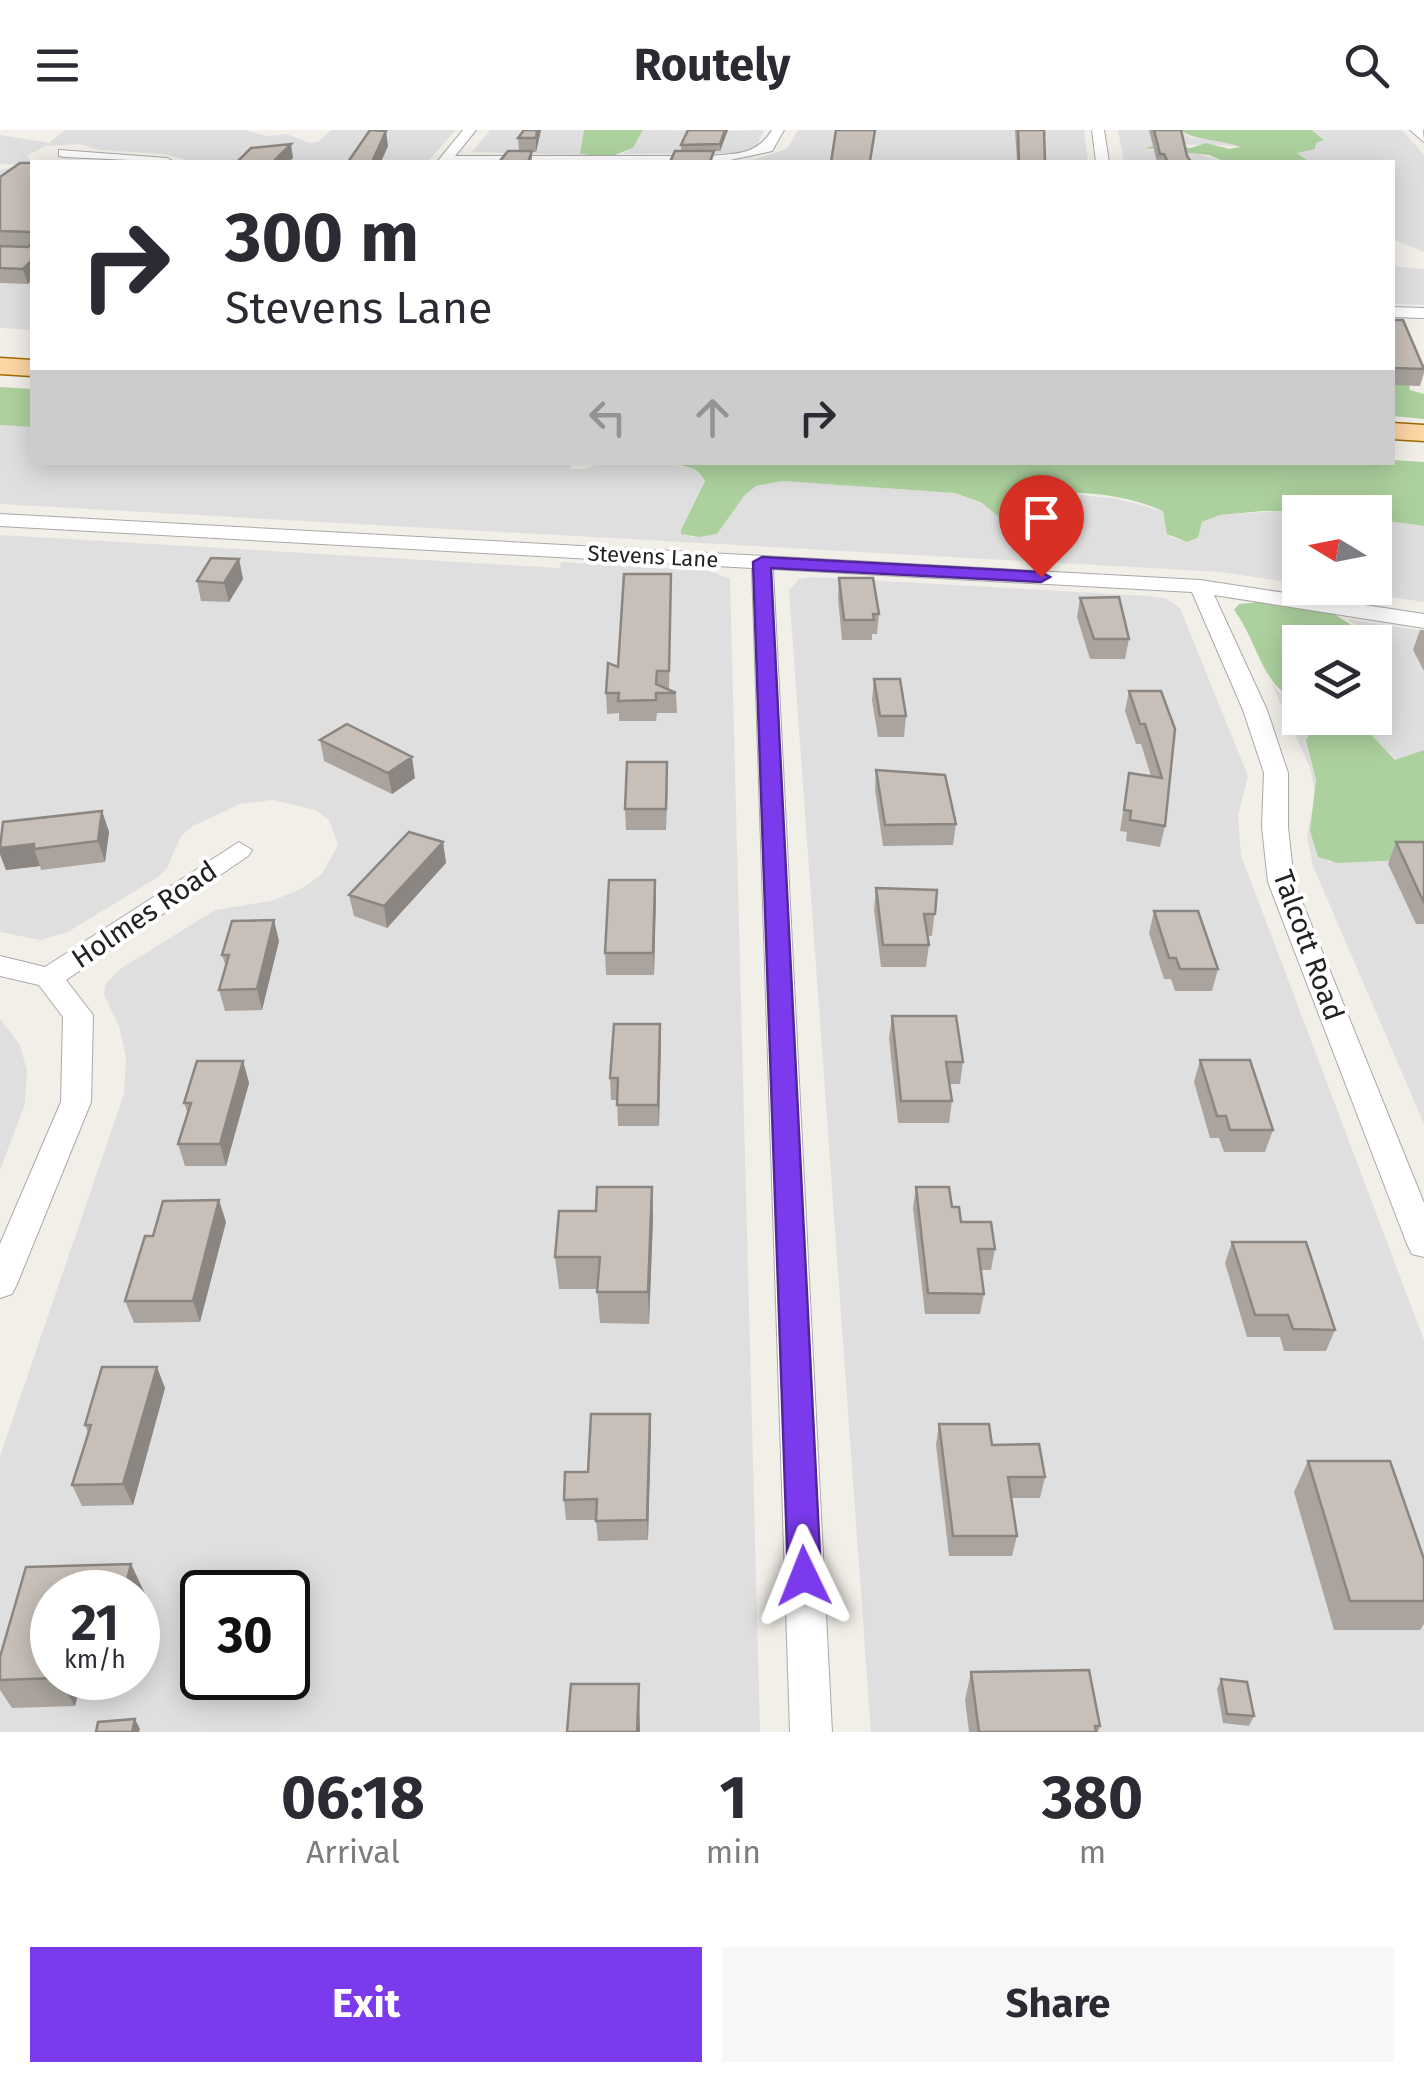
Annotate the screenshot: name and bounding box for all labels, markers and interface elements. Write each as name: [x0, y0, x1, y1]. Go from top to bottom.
icon: menu: [30, 38, 85, 93]
text: Routely: [634, 38, 790, 92]
icon: search: [1339, 38, 1394, 93]
text: 300 m: [225, 196, 419, 280]
icon: right: [60, 200, 190, 330]
text: Stevens Lane: [225, 281, 493, 335]
icon: left: [580, 390, 635, 445]
icon: ahead: [685, 390, 740, 445]
icon: right: [790, 390, 845, 445]
pin: [999, 475, 1084, 578]
icon: arrive: [1014, 490, 1069, 545]
north arrow: [1282, 495, 1392, 605]
map controls: [1282, 495, 1392, 735]
street label: Stevens Lane: [587, 540, 719, 573]
button: layers: [1282, 625, 1392, 735]
street label: Holmes Road: [65, 854, 223, 975]
street label: Talcott Road: [1266, 866, 1351, 1025]
position arrow: [752, 1524, 856, 1628]
speed limit sign: 30: [180, 1570, 310, 1700]
text: 21: [71, 1593, 119, 1653]
text: km/h: [64, 1645, 126, 1675]
text: 06:18: [281, 1762, 425, 1834]
text: 1: [719, 1762, 747, 1834]
text: 380: [1042, 1762, 1143, 1834]
text: Arrival: [306, 1833, 400, 1871]
text: min: [706, 1833, 761, 1871]
text: m: [1079, 1833, 1106, 1871]
button: Exit: [30, 1947, 702, 2062]
button: Share: [722, 1947, 1394, 2062]

